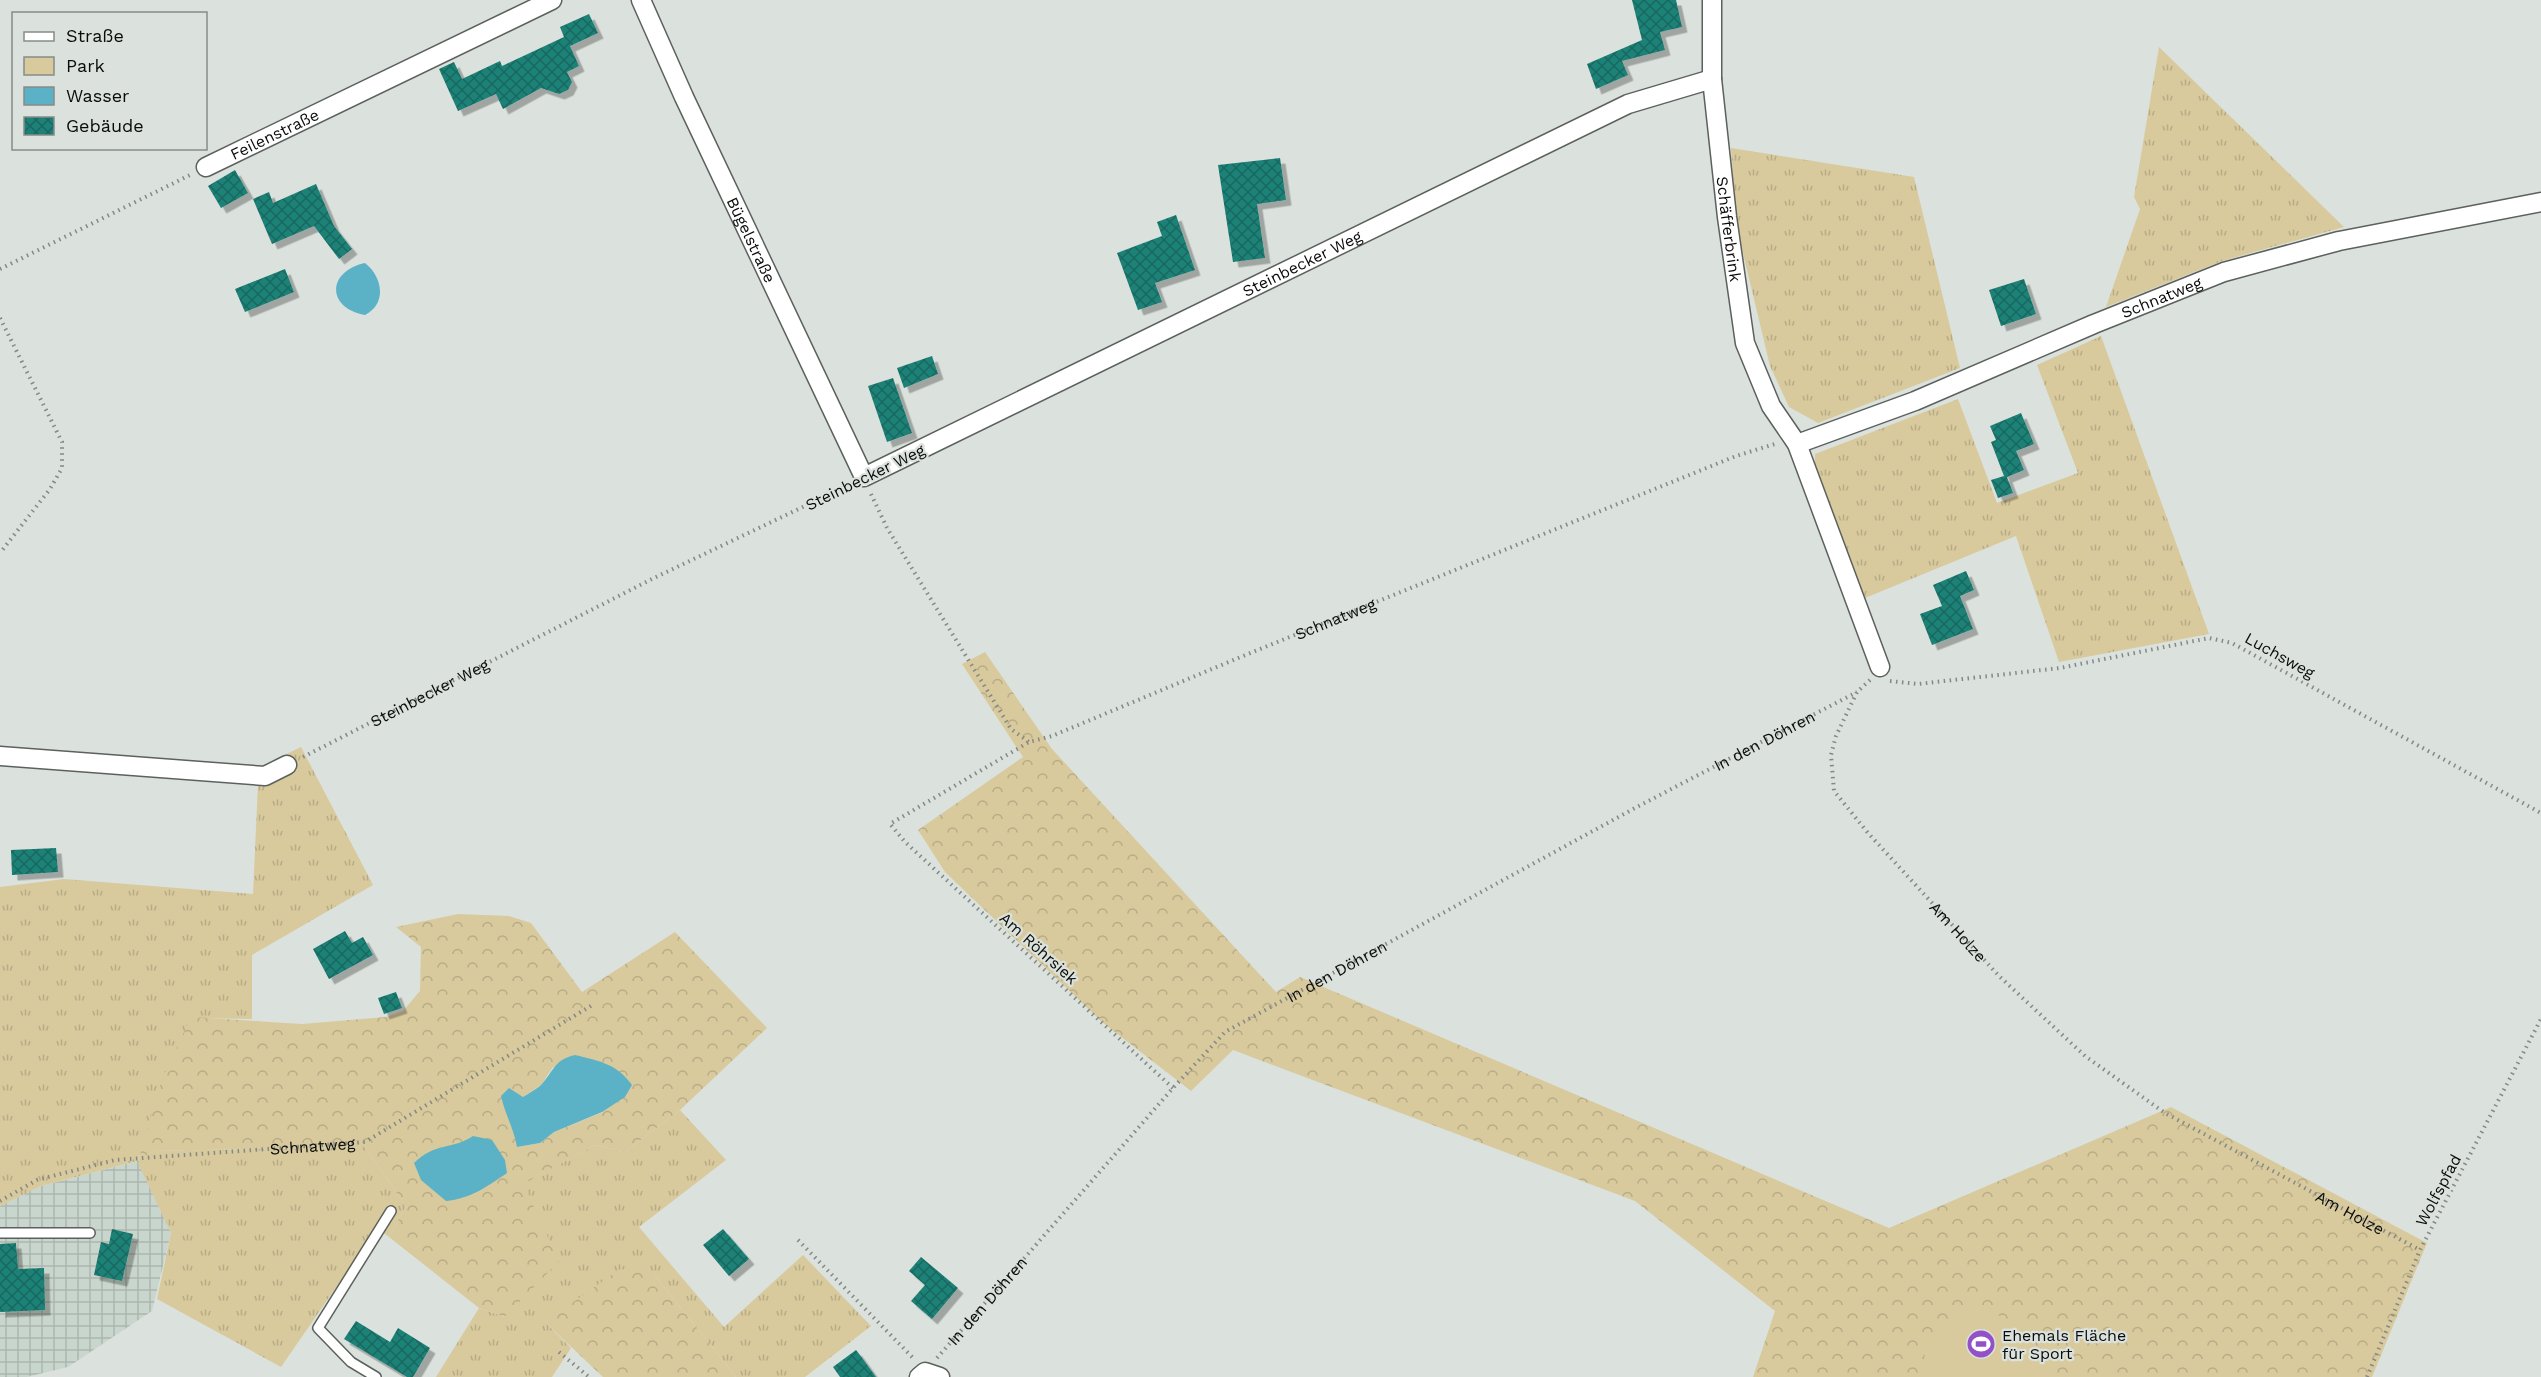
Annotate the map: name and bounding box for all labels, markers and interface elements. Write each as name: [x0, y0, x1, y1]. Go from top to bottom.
legend: [12, 12, 207, 150]
text: Straße: [66, 25, 124, 46]
text: Park: [66, 55, 105, 76]
text: Wasser: [66, 85, 129, 106]
street label: Feilenstraße: [227, 105, 322, 164]
text: Gebäude: [66, 115, 144, 136]
street label: Schäfferbrink: [1713, 175, 1745, 283]
street label: Bügelstraße: [723, 194, 780, 286]
street label: Steinbecker Weg: [1239, 226, 1365, 301]
street label: Schnatweg: [2118, 273, 2205, 322]
street label: Steinbecker Weg: [802, 440, 928, 515]
street label: Schnatweg: [1292, 594, 1379, 644]
street label: Luchsweg: [2241, 628, 2318, 683]
street label: Steinbecker Weg: [367, 655, 493, 731]
street label: In den Döhren: [1711, 707, 1818, 775]
street label: Am Holze: [1926, 898, 1990, 966]
street label: Am Röhrsiek: [996, 908, 1082, 988]
street label: In den Döhren: [1283, 937, 1390, 1007]
street label: Schnatweg: [269, 1134, 356, 1159]
street label: Wolfspfad: [2412, 1151, 2465, 1230]
street label: Am Holze: [2312, 1187, 2387, 1239]
street label: In den Döhren: [944, 1253, 1031, 1349]
place label: Ehemals Fläche für Sport: [2002, 1326, 2126, 1363]
sports icon: Ehemals Fläche für Sport: [1965, 1328, 1997, 1360]

